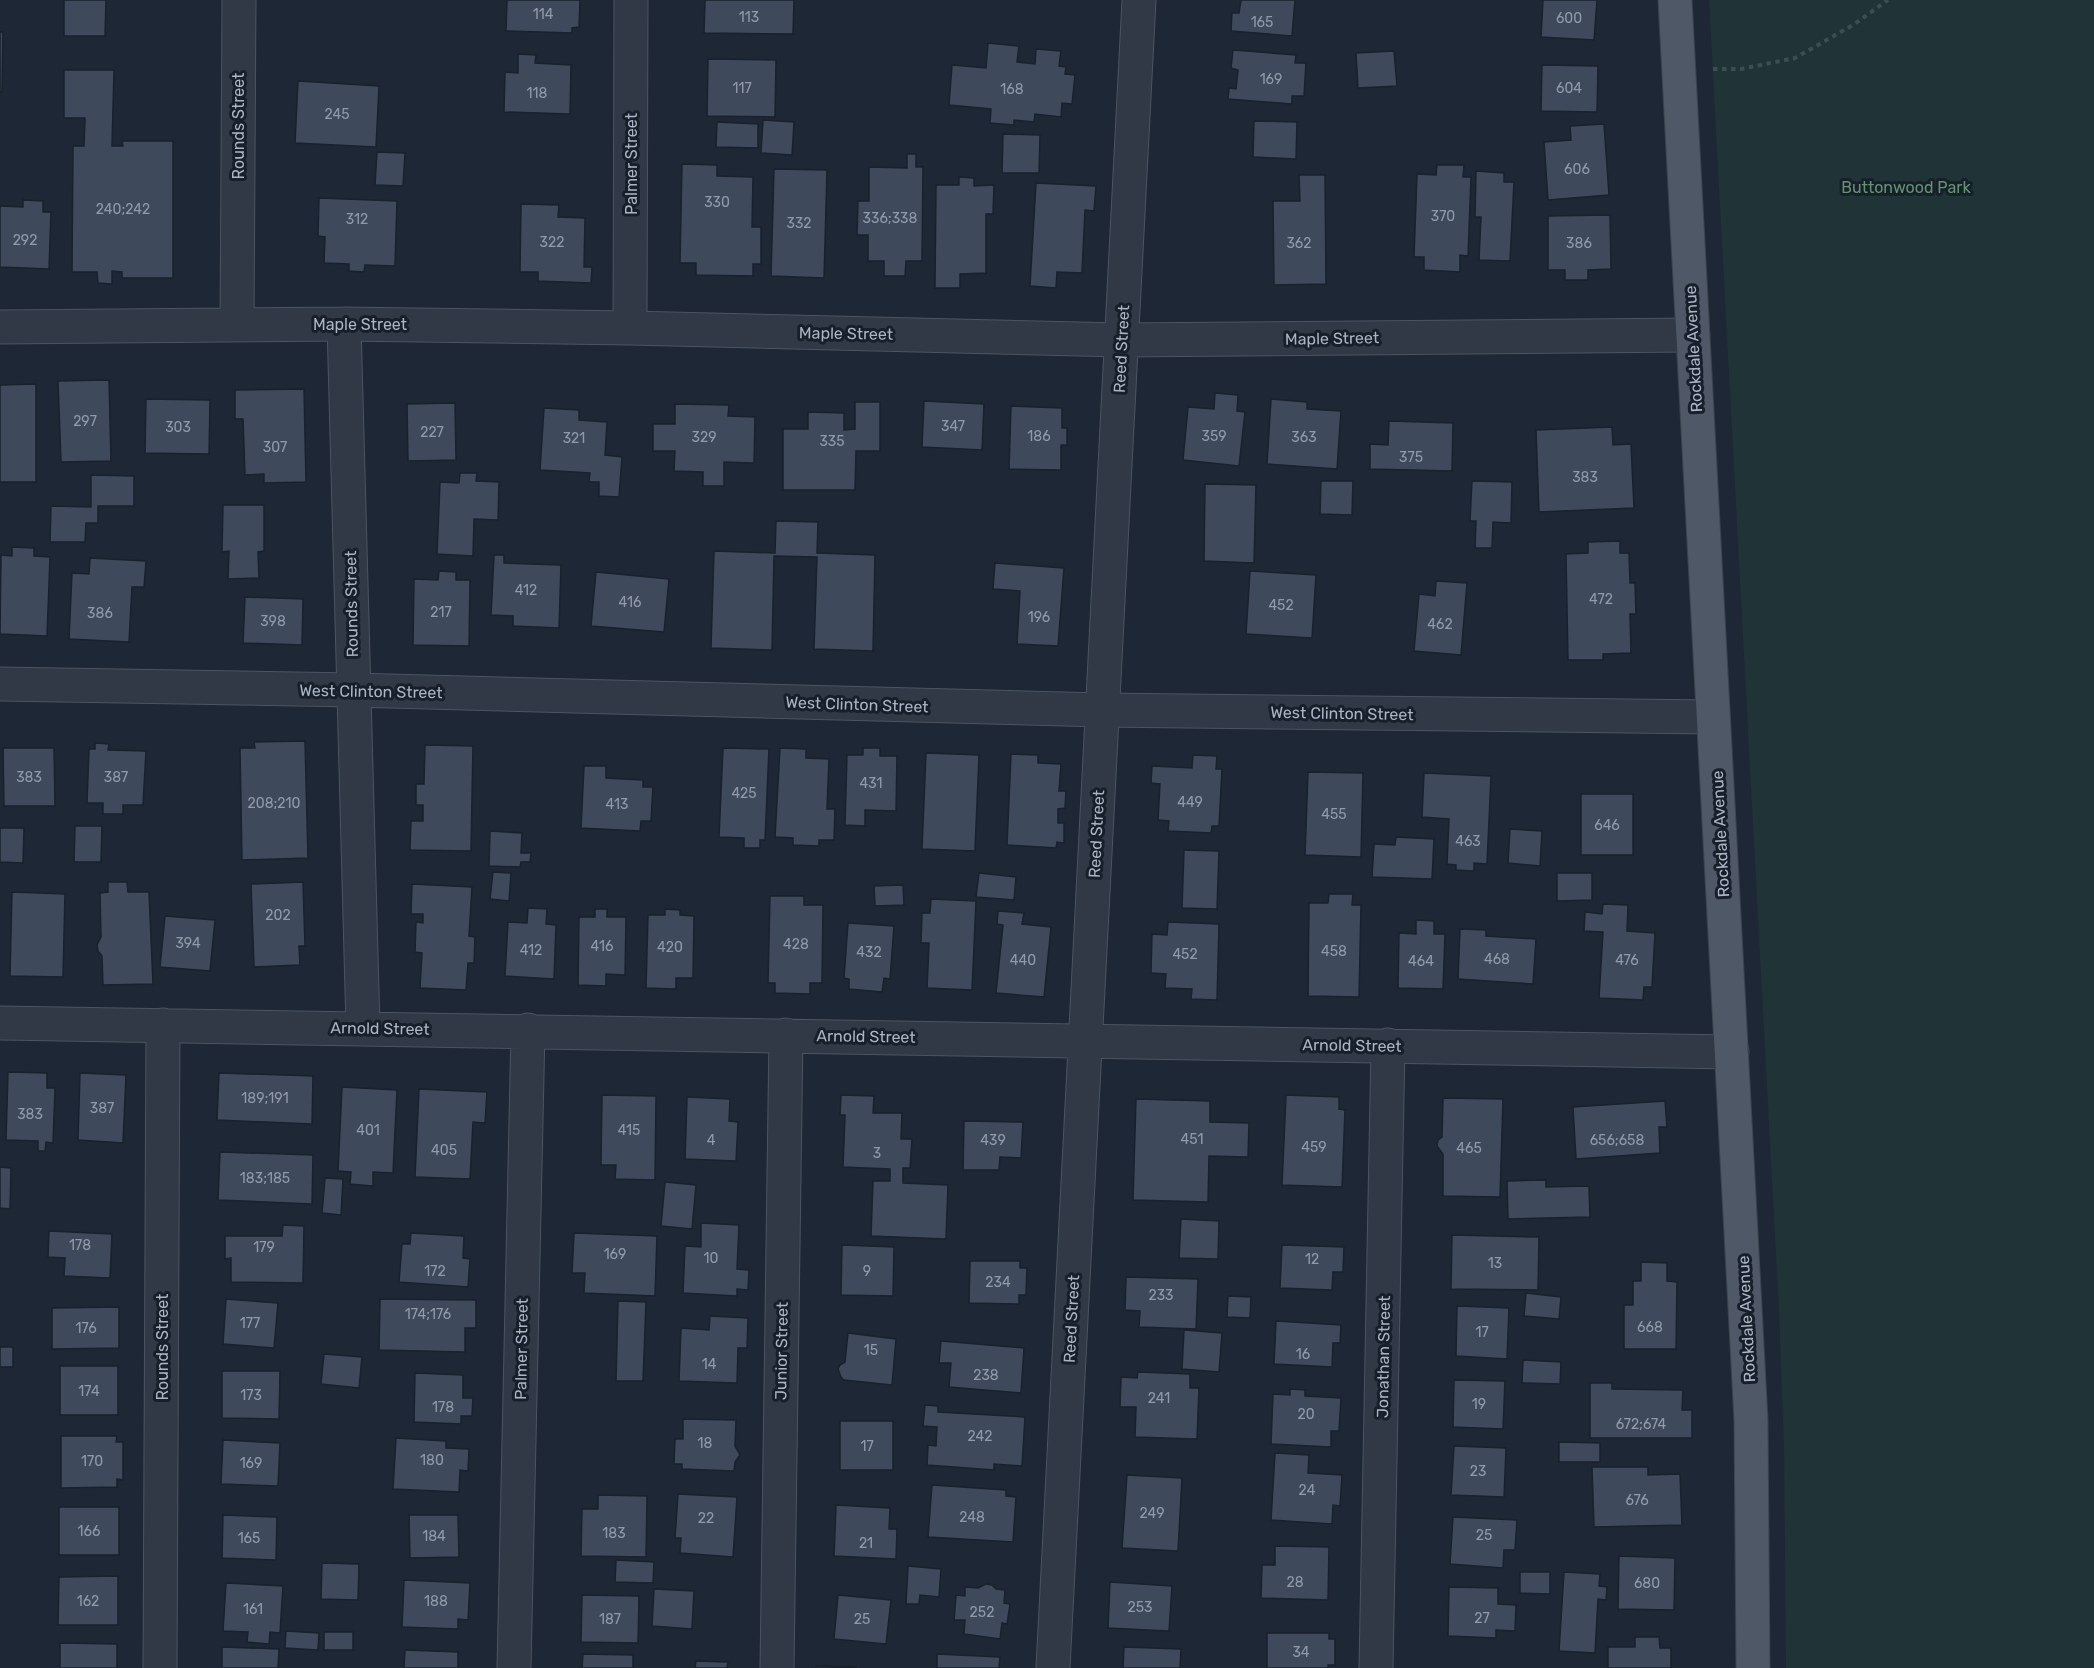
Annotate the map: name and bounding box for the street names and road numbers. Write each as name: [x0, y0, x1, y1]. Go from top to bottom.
street label: Rounds Street: [229, 73, 248, 179]
street label: Palmer Street: [622, 113, 641, 215]
street label: Rockdale Avenue: [1681, 285, 1706, 413]
street label: Reed Street: [1110, 305, 1133, 393]
street label: Maple Street: [313, 315, 407, 334]
street label: Maple Street: [799, 323, 893, 344]
street label: Maple Street: [1285, 328, 1379, 349]
street label: Rounds Street: [341, 550, 362, 658]
street label: West Clinton Street: [299, 681, 443, 702]
street label: West Clinton Street: [785, 693, 929, 716]
street label: West Clinton Street: [1270, 703, 1414, 724]
street label: Rockdale Avenue: [1708, 770, 1733, 898]
street label: Reed Street: [1085, 790, 1108, 878]
street label: Arnold Street: [330, 1018, 430, 1039]
street label: Arnold Street: [816, 1026, 916, 1047]
street label: Arnold Street: [1302, 1035, 1402, 1056]
street label: Rockdale Avenue: [1734, 1255, 1759, 1383]
street label: Reed Street: [1060, 1275, 1083, 1363]
street label: Rounds Street: [153, 1294, 172, 1400]
street label: Jonathan Street: [1373, 1296, 1394, 1418]
street label: Palmer Street: [511, 1298, 532, 1400]
street label: Junior Street: [771, 1302, 792, 1400]

